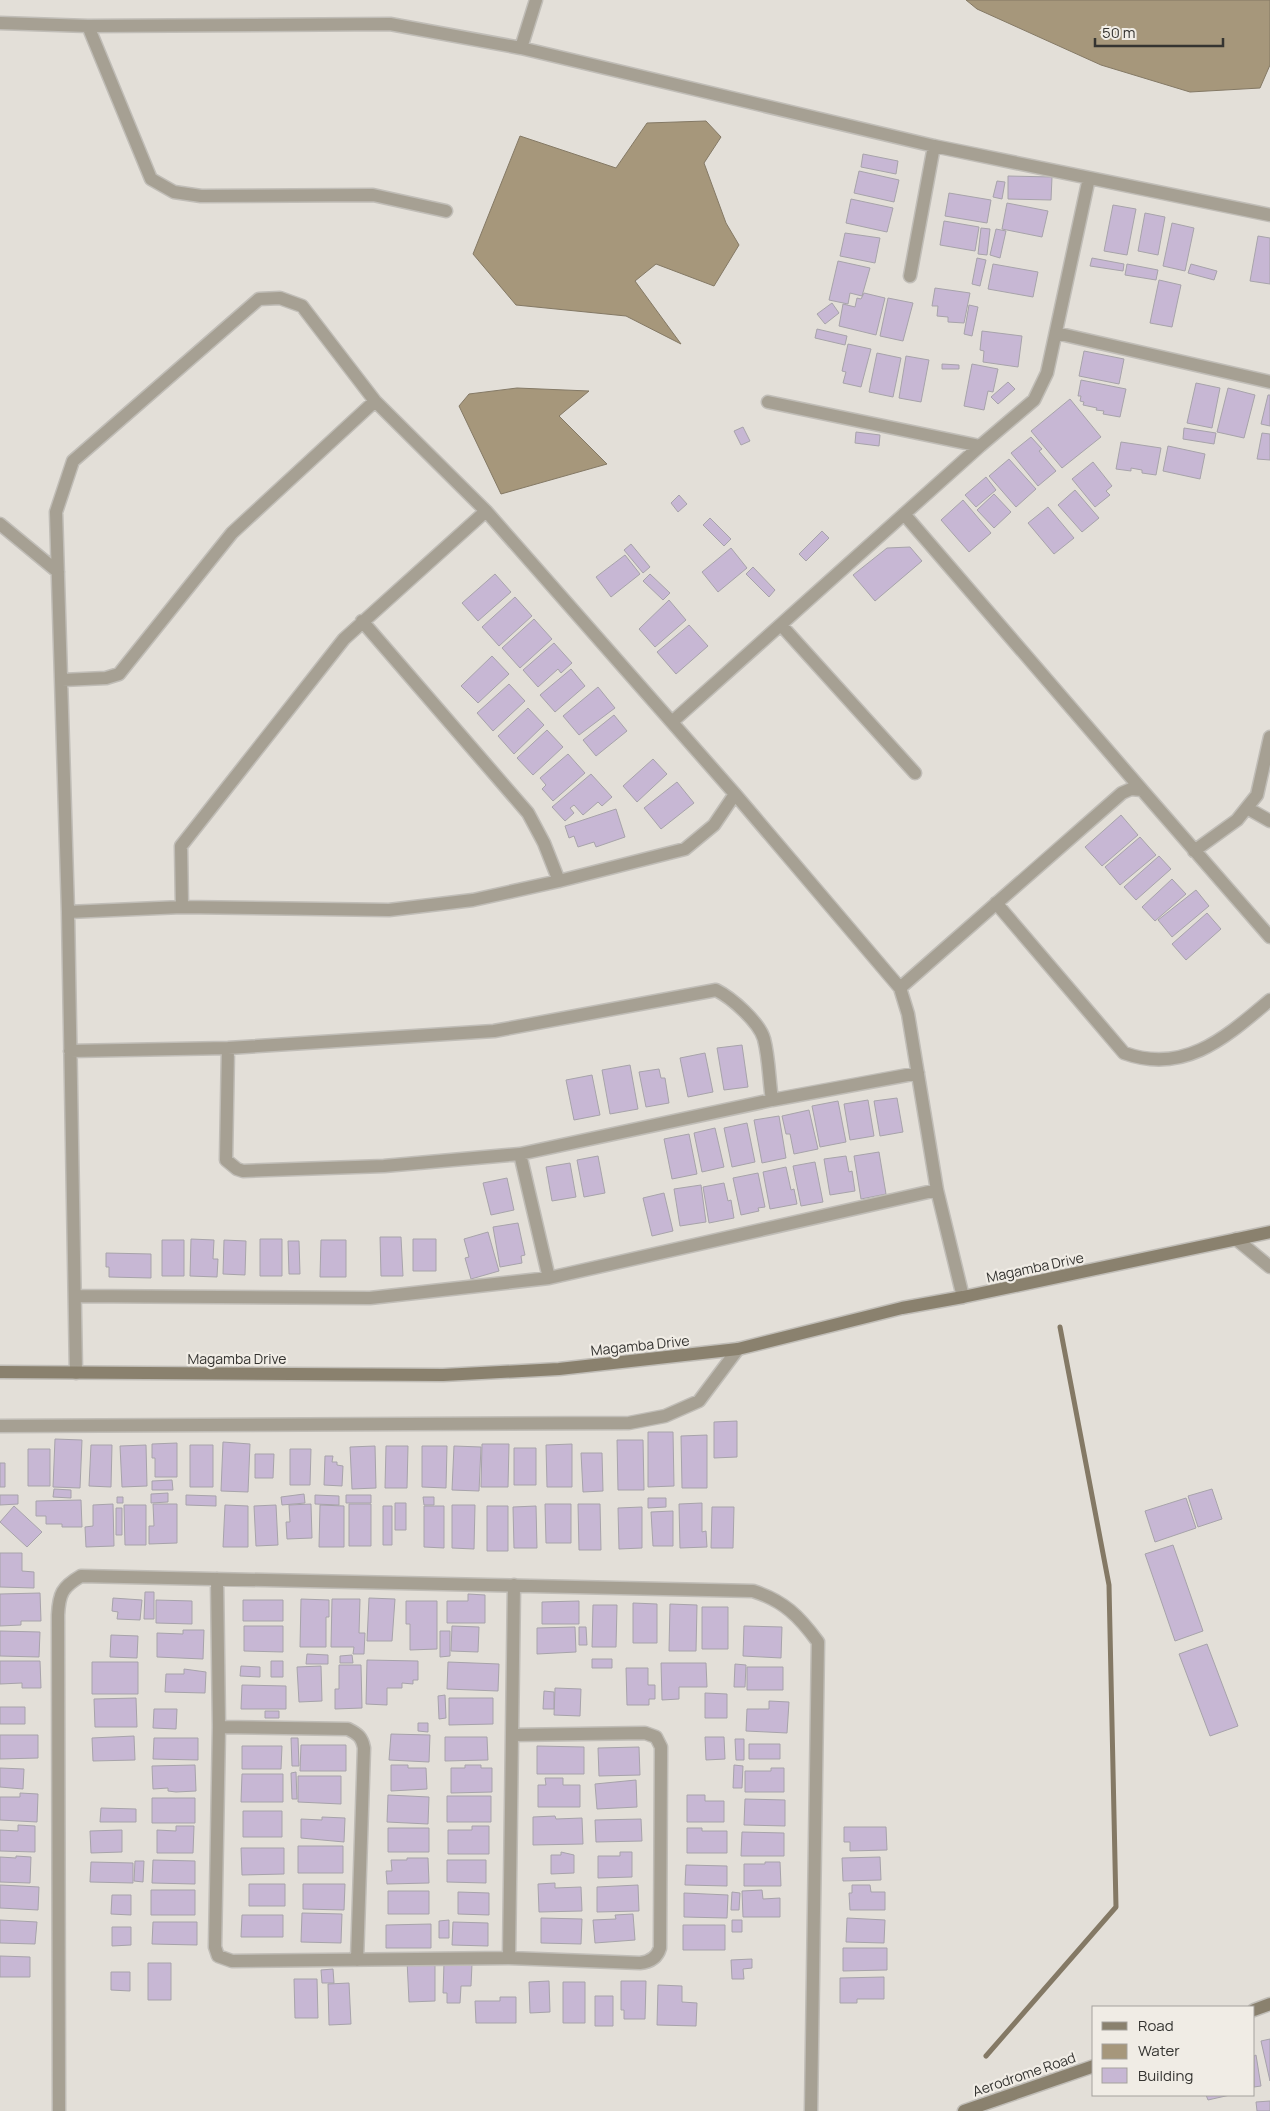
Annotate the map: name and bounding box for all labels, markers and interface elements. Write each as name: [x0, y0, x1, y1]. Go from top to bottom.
scale bar: [1095, 15, 1222, 47]
text: 50 m: [1102, 22, 1136, 43]
street label: Magamba Drive: [985, 1247, 1085, 1287]
street label: Magamba Drive: [590, 1330, 690, 1360]
street label: Magamba Drive: [187, 1349, 287, 1368]
legend: [1092, 2006, 1255, 2096]
text: Road: [1138, 2015, 1174, 2036]
text: Water: [1138, 2040, 1180, 2061]
street label: Aerodrome Road: [970, 2047, 1078, 2101]
text: Building: [1138, 2065, 1193, 2086]

